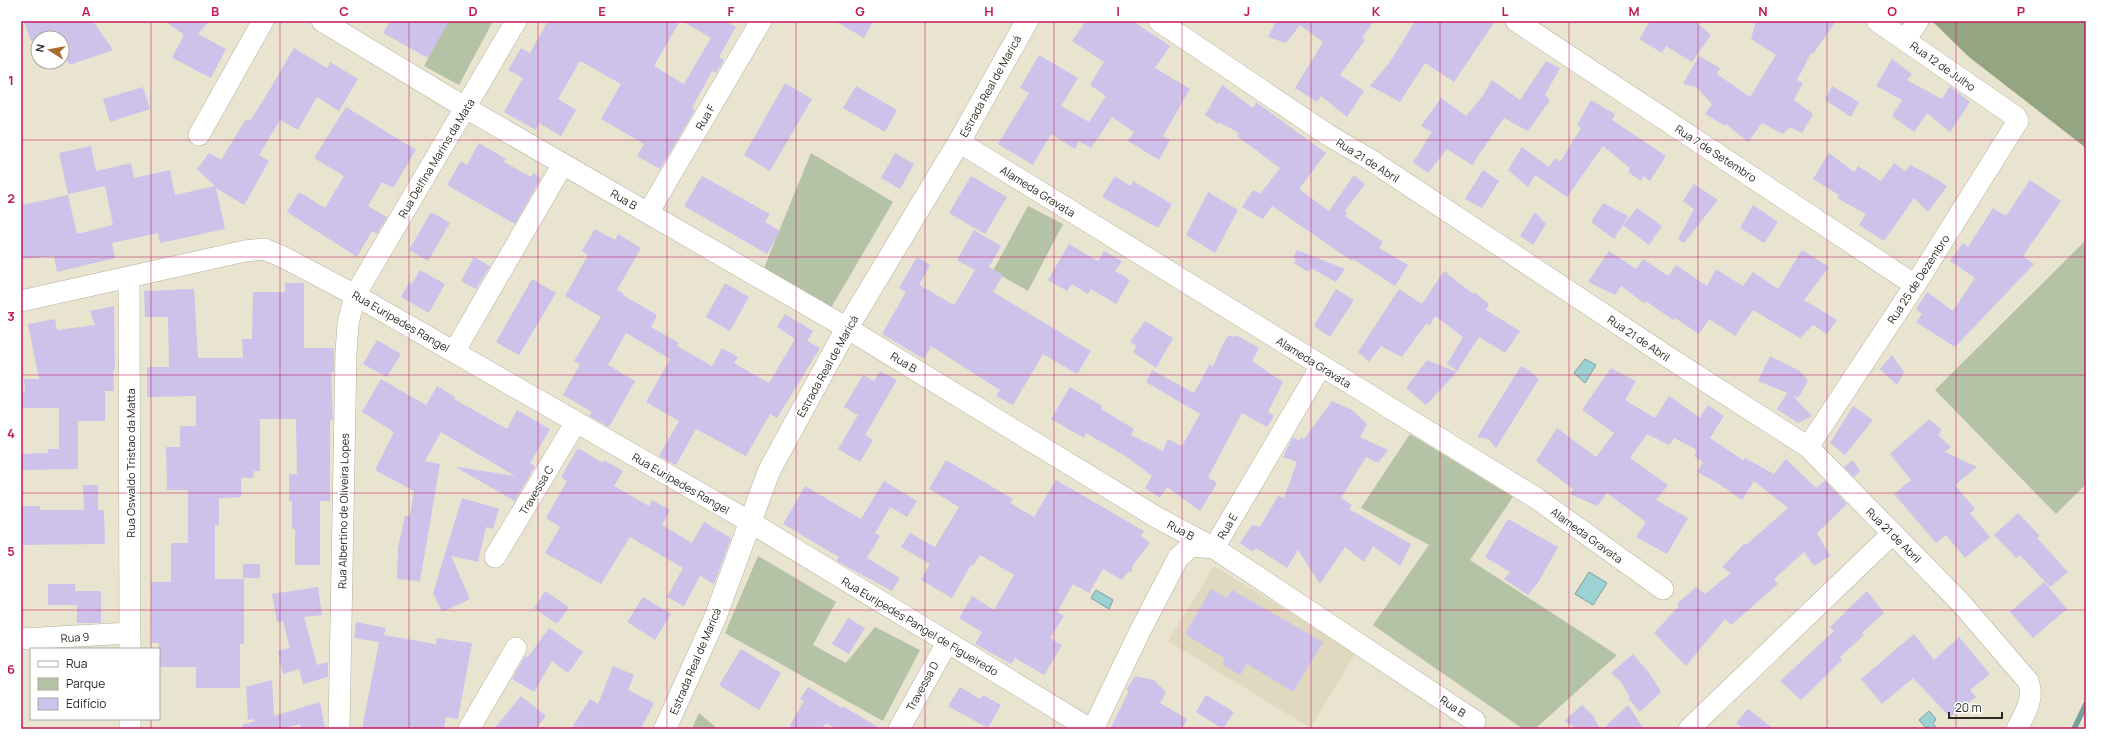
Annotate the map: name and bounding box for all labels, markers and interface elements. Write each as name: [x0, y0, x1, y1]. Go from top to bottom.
text: A: [82, 2, 91, 20]
text: B: [211, 2, 219, 20]
text: C: [339, 2, 349, 20]
text: D: [468, 2, 478, 20]
text: E: [598, 2, 606, 20]
text: F: [728, 2, 735, 20]
text: G: [855, 2, 865, 20]
text: H: [984, 2, 994, 20]
text: I: [1116, 2, 1120, 20]
text: J: [1244, 2, 1250, 20]
text: K: [1372, 2, 1381, 20]
text: L: [1502, 2, 1509, 20]
text: M: [1628, 2, 1640, 20]
text: N: [1758, 2, 1768, 20]
text: O: [1887, 2, 1897, 20]
text: P: [2017, 2, 2025, 20]
north arrow: [30, 30, 70, 70]
street label: Estrada Real de Maricá: [956, 32, 1024, 140]
street label: Rua 12 de Julho: [1907, 38, 1979, 94]
text: N: [32, 43, 48, 53]
text: 1: [8, 71, 14, 89]
street label: Rua Delfina Marins da Mata: [394, 96, 478, 220]
street label: Rua F: [692, 101, 719, 133]
street label: Rua 7 de Setembro: [1672, 121, 1760, 185]
street label: Rua 21 de Abril: [1333, 134, 1403, 186]
street label: Alameda Gravata: [998, 162, 1078, 220]
street label: Rua B: [608, 185, 640, 213]
text: 2: [7, 189, 15, 207]
street label: Rua 25 de Dezembro: [1884, 231, 1953, 326]
street label: Rua Euripedes Rangel: [350, 287, 452, 355]
text: 3: [7, 307, 15, 325]
street label: Estrada Real de Maricá: [793, 312, 861, 420]
street label: Rua 21 de Abril: [1605, 312, 1673, 364]
street label: Alameda Gravata: [1274, 333, 1354, 391]
street label: Rua B: [888, 348, 920, 376]
street label: Rua Oswaldo Tristao da Matta: [123, 388, 138, 538]
text: 4: [7, 424, 15, 442]
street label: Rua Albertino de Oliveira Lopes: [334, 433, 352, 589]
street label: Rua Euripedes Rangel: [630, 449, 732, 517]
street label: Travessa C: [515, 462, 557, 518]
street label: Alameda Gravata: [1548, 504, 1626, 566]
street label: Rua 21 de Abril: [1863, 504, 1925, 566]
street label: Rua E: [1213, 510, 1241, 542]
street label: Rua B: [1165, 517, 1197, 543]
text: 5: [7, 542, 15, 560]
street label: Rua Euripedes Pangel de Figueiredo: [839, 573, 1002, 679]
street label: Estrada Real de Maricá: [666, 605, 724, 717]
street label: Rua 9: [60, 629, 90, 645]
legend: [30, 648, 160, 720]
text: Rua: [66, 655, 87, 672]
street label: Travessa D: [902, 658, 942, 714]
text: 6: [7, 660, 15, 678]
text: Parque: [66, 675, 105, 692]
street label: Rua B: [1437, 692, 1469, 720]
scale bar: [1949, 694, 2002, 720]
text: Edifício: [66, 695, 106, 712]
text: 20 m: [1955, 699, 1982, 716]

